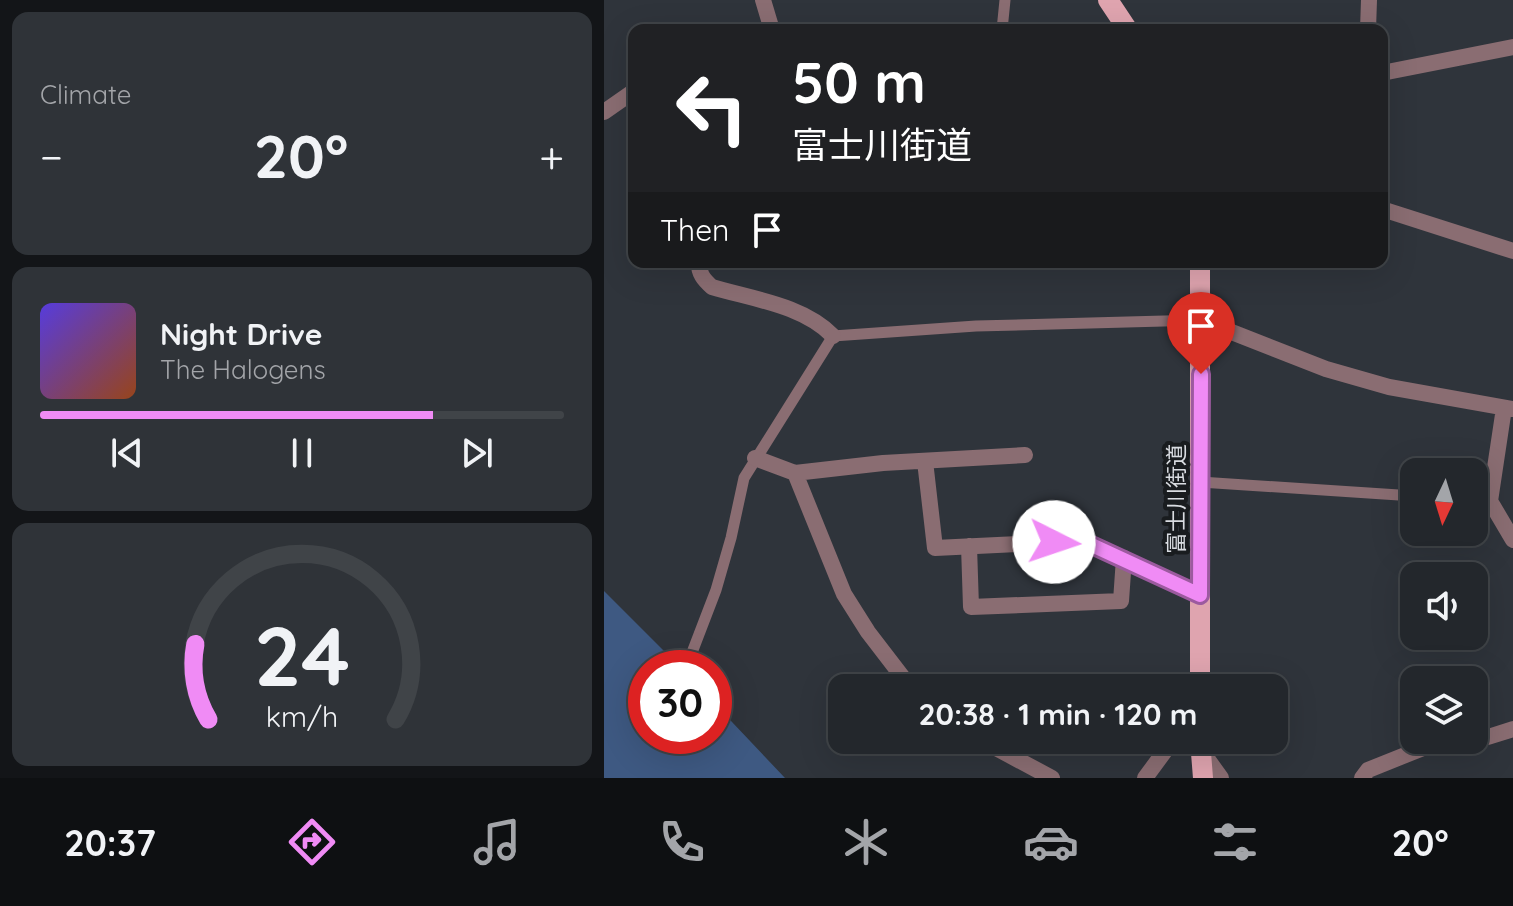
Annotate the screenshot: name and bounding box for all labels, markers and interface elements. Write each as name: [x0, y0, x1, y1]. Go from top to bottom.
text: 50 m: [792, 47, 926, 117]
icon: left: [660, 56, 764, 160]
text: Climate: [40, 78, 131, 111]
text: 20°: [254, 118, 348, 193]
text: 富士川街道: [792, 122, 972, 167]
text: −: [40, 129, 63, 184]
text: +: [539, 129, 564, 184]
icon: arrive: [745, 208, 789, 252]
text: Then: [660, 211, 729, 249]
pin: [1167, 292, 1235, 374]
icon: arrive: [1179, 304, 1223, 348]
text: Night Drive: [160, 315, 322, 353]
text: The Halogens: [160, 353, 326, 386]
icon: previous: [105, 431, 149, 475]
icon: pause: [280, 431, 324, 475]
icon: next: [455, 431, 499, 475]
street label: 富士川街道: [1162, 444, 1190, 554]
north arrow: [1400, 458, 1488, 546]
map controls: [1400, 458, 1488, 754]
position arrow: [1012, 500, 1096, 584]
button: sound: [1400, 562, 1488, 650]
text: 24: [254, 603, 350, 707]
speed limit sign: 30: [628, 650, 732, 754]
button: layers: [1400, 666, 1488, 754]
text: 20:38 · 1 min · 120 m: [918, 695, 1198, 733]
text: km/h: [266, 699, 338, 735]
icon: directions: [284, 814, 340, 870]
icon: music: [469, 814, 525, 870]
icon: phone: [654, 814, 710, 870]
icon: climate: [838, 814, 894, 870]
icon: car: [1023, 814, 1079, 870]
icon: filters: [1207, 814, 1263, 870]
text: 20:37: [64, 820, 156, 865]
text: 20°: [1392, 820, 1449, 865]

